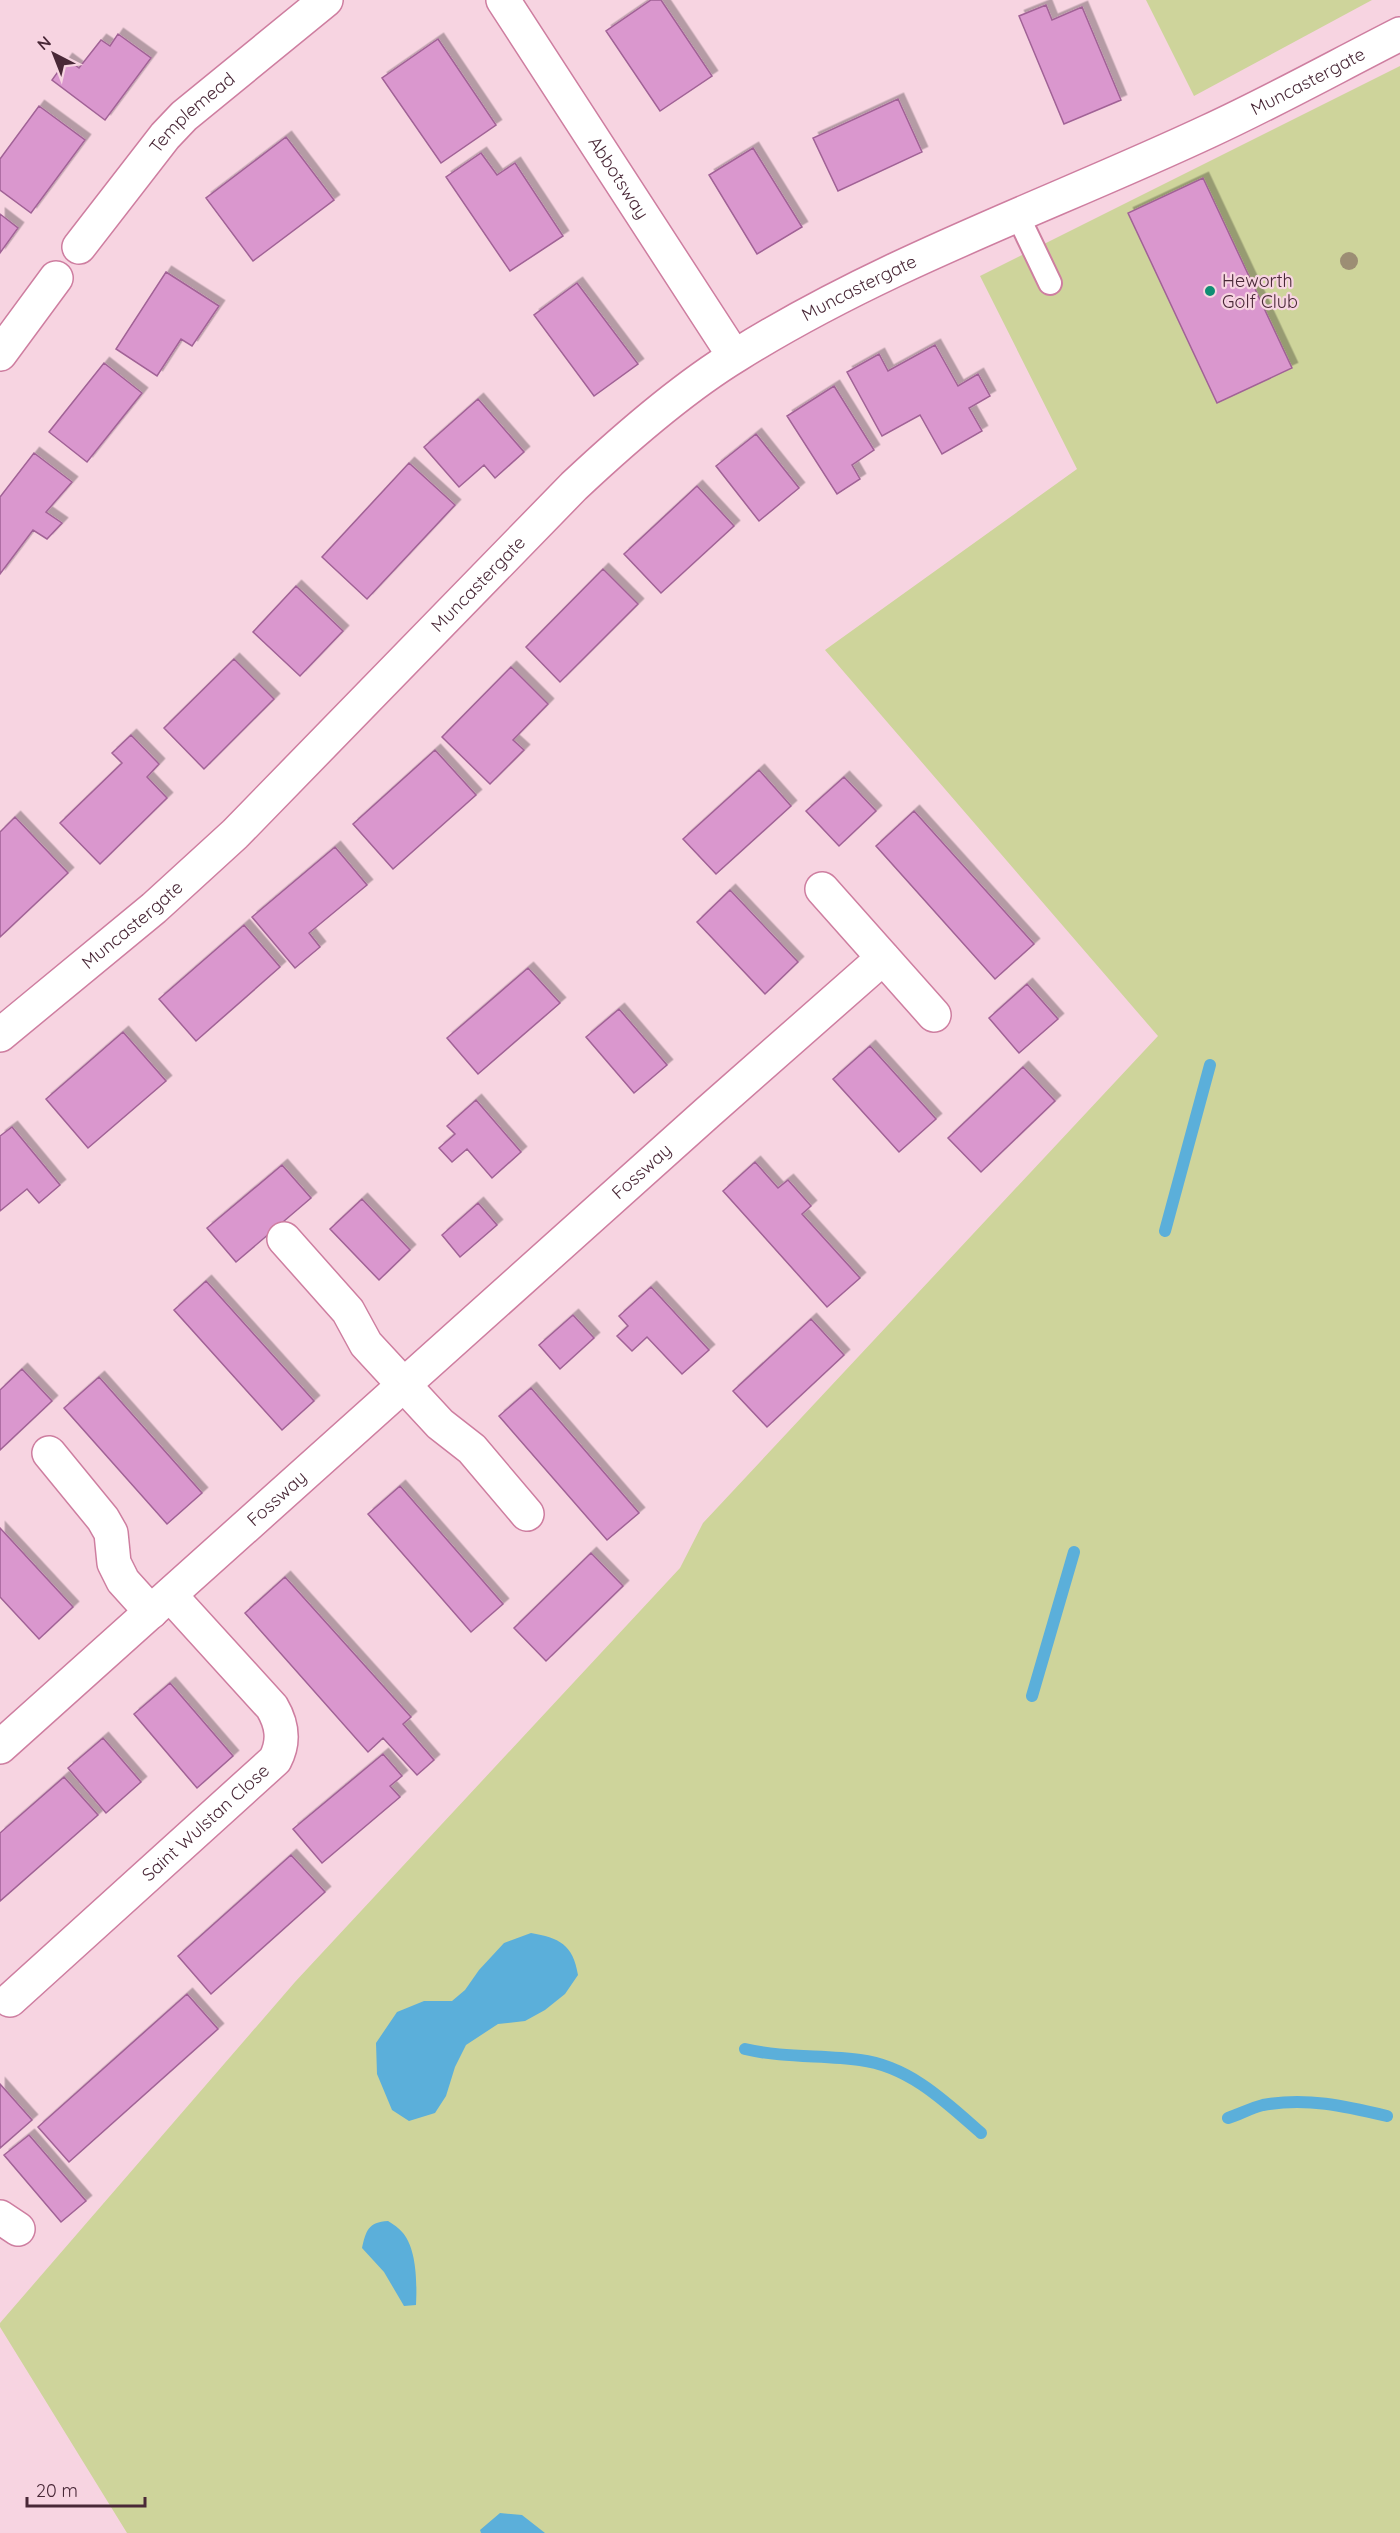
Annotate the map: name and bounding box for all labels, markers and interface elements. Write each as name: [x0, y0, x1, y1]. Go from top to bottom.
north arrow: [24, 24, 84, 84]
text: N: [33, 31, 55, 54]
street label: Muncastergate: [1247, 42, 1369, 120]
street label: Templemead: [144, 67, 239, 158]
street label: Abbotsway: [584, 132, 654, 223]
street label: Muncastergate: [798, 249, 920, 326]
place label: Heworth Golf Club: [1222, 269, 1298, 313]
marker: Heworth Golf Club: [1203, 284, 1217, 298]
street label: Muncastergate: [426, 531, 530, 637]
street label: Muncastergate: [77, 875, 187, 974]
street label: Fossway: [607, 1138, 676, 1204]
street label: Fossway: [242, 1466, 311, 1531]
street label: Saint Wulstan Close: [137, 1759, 274, 1886]
scale bar: [27, 2470, 146, 2508]
text: 20 m: [36, 2479, 78, 2502]

